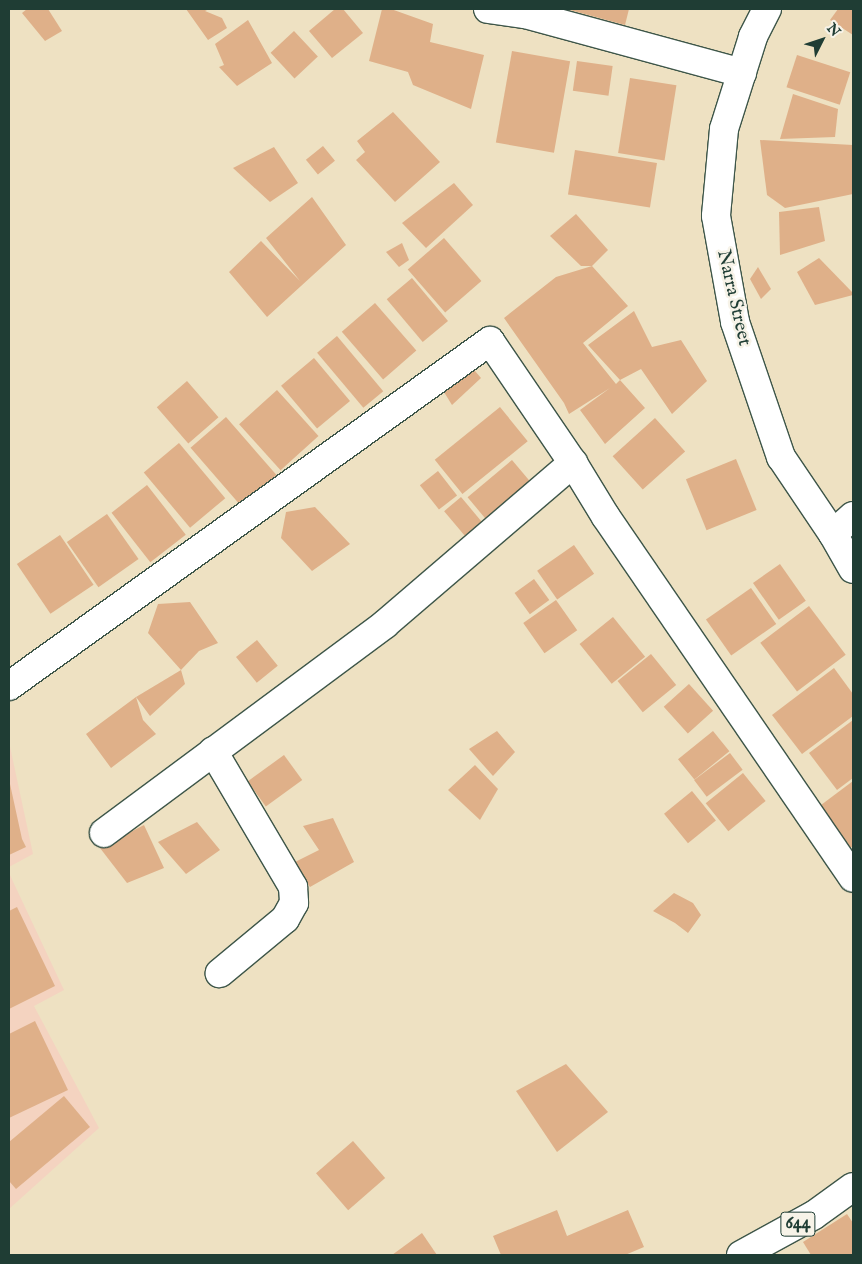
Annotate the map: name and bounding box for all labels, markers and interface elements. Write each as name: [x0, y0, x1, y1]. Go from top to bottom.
north arrow: [797, 15, 847, 65]
text: N: [823, 20, 844, 41]
street label: Narra Street: [711, 248, 755, 348]
road number: 644: [779, 1208, 817, 1240]

